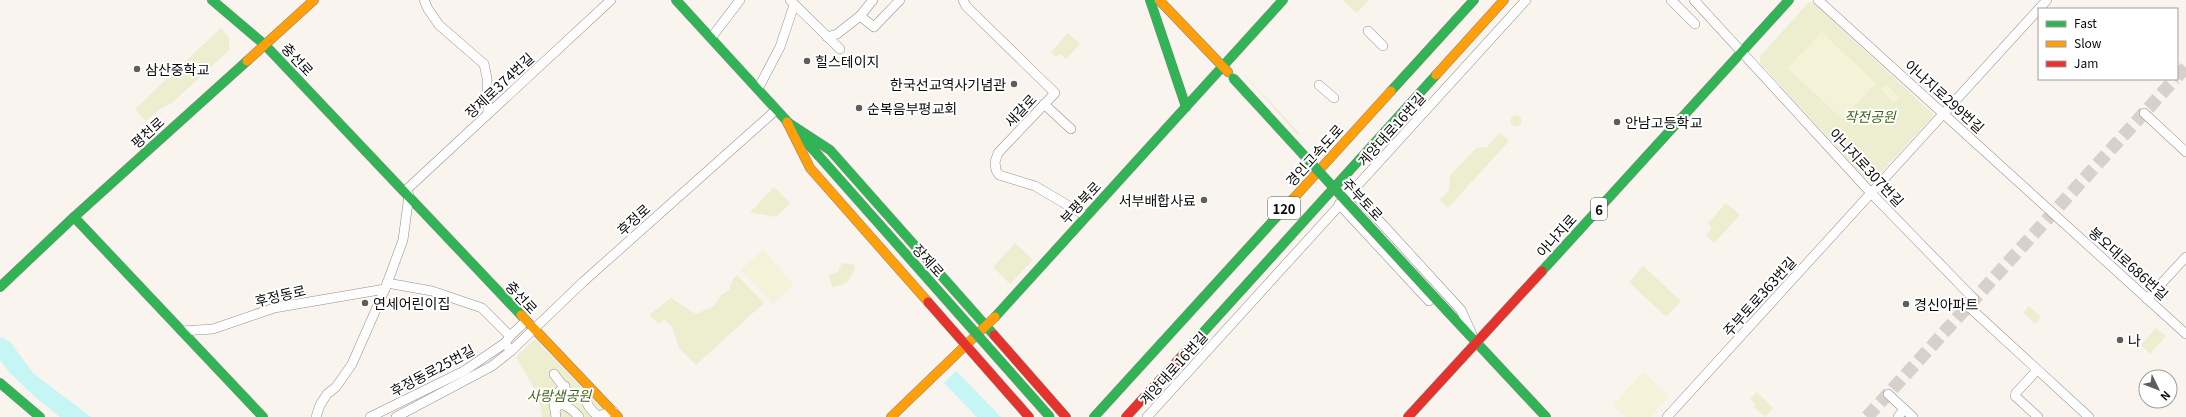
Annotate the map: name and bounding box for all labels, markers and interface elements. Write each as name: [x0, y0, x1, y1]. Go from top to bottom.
legend: [2038, 8, 2178, 80]
text: Fast: [2074, 14, 2097, 31]
text: Slow: [2074, 34, 2102, 51]
street label: 충선로: [278, 38, 319, 80]
street label: 장제로374번길: [460, 48, 538, 122]
place label: 힐스테이지: [815, 51, 879, 71]
text: Jam: [2074, 54, 2098, 71]
street label: 아나지로299번길: [1901, 55, 1989, 137]
marker: 힐스테이지: [802, 56, 812, 66]
place label: 삼산중학교: [145, 59, 210, 79]
marker: 삼산중학교: [132, 64, 142, 74]
place label: 한국선교역사기념관: [890, 74, 1006, 94]
marker: 한국선교역사기념관: [1009, 79, 1019, 89]
street label: 계양대로16번길: [1353, 88, 1429, 170]
street label: 새갈로: [1000, 89, 1041, 131]
place label: 순복음부평교회: [867, 98, 957, 118]
marker: 순복음부평교회: [854, 103, 864, 113]
park label: 작전공원: [1844, 106, 1897, 126]
street label: 평천로: [126, 112, 168, 152]
place label: 안남고등학교: [1625, 112, 1702, 132]
marker: 안남고등학교: [1612, 117, 1622, 127]
street label: 경인고속도로: [1281, 120, 1347, 190]
street label: 아나지로307번길: [1825, 123, 1909, 211]
street label: 주부토로: [1338, 173, 1388, 225]
street label: 부평북로: [1055, 176, 1105, 228]
place label: 서부배합사료: [1119, 190, 1196, 210]
marker: 서부배합사료: [1199, 195, 1209, 205]
road number: 120: [1268, 197, 1300, 219]
road number: 6: [1591, 198, 1607, 220]
street label: 후정로: [612, 199, 654, 239]
street label: 아나지로: [1531, 209, 1581, 261]
street label: 봉오대로686번길: [2085, 222, 2173, 304]
street label: 장제로: [909, 239, 949, 281]
street label: 주부토로363번길: [1718, 252, 1800, 340]
street label: 충선로: [502, 276, 543, 318]
street label: 후정동로: [253, 279, 307, 311]
place label: 연세어린이집: [373, 293, 450, 313]
place label: 경신아파트: [1914, 294, 1979, 314]
marker: 연세어린이집: [360, 298, 370, 308]
marker: 경신아파트: [1901, 299, 1911, 309]
street label: 계양대로16번길: [1135, 327, 1211, 409]
place label: 나: [2128, 330, 2141, 350]
marker: 나: [2115, 335, 2125, 345]
street label: 후정동로25번길: [386, 339, 478, 401]
north arrow: [2138, 369, 2178, 409]
park label: 사랑샘공원: [527, 385, 592, 405]
text: N: [2157, 388, 2175, 405]

